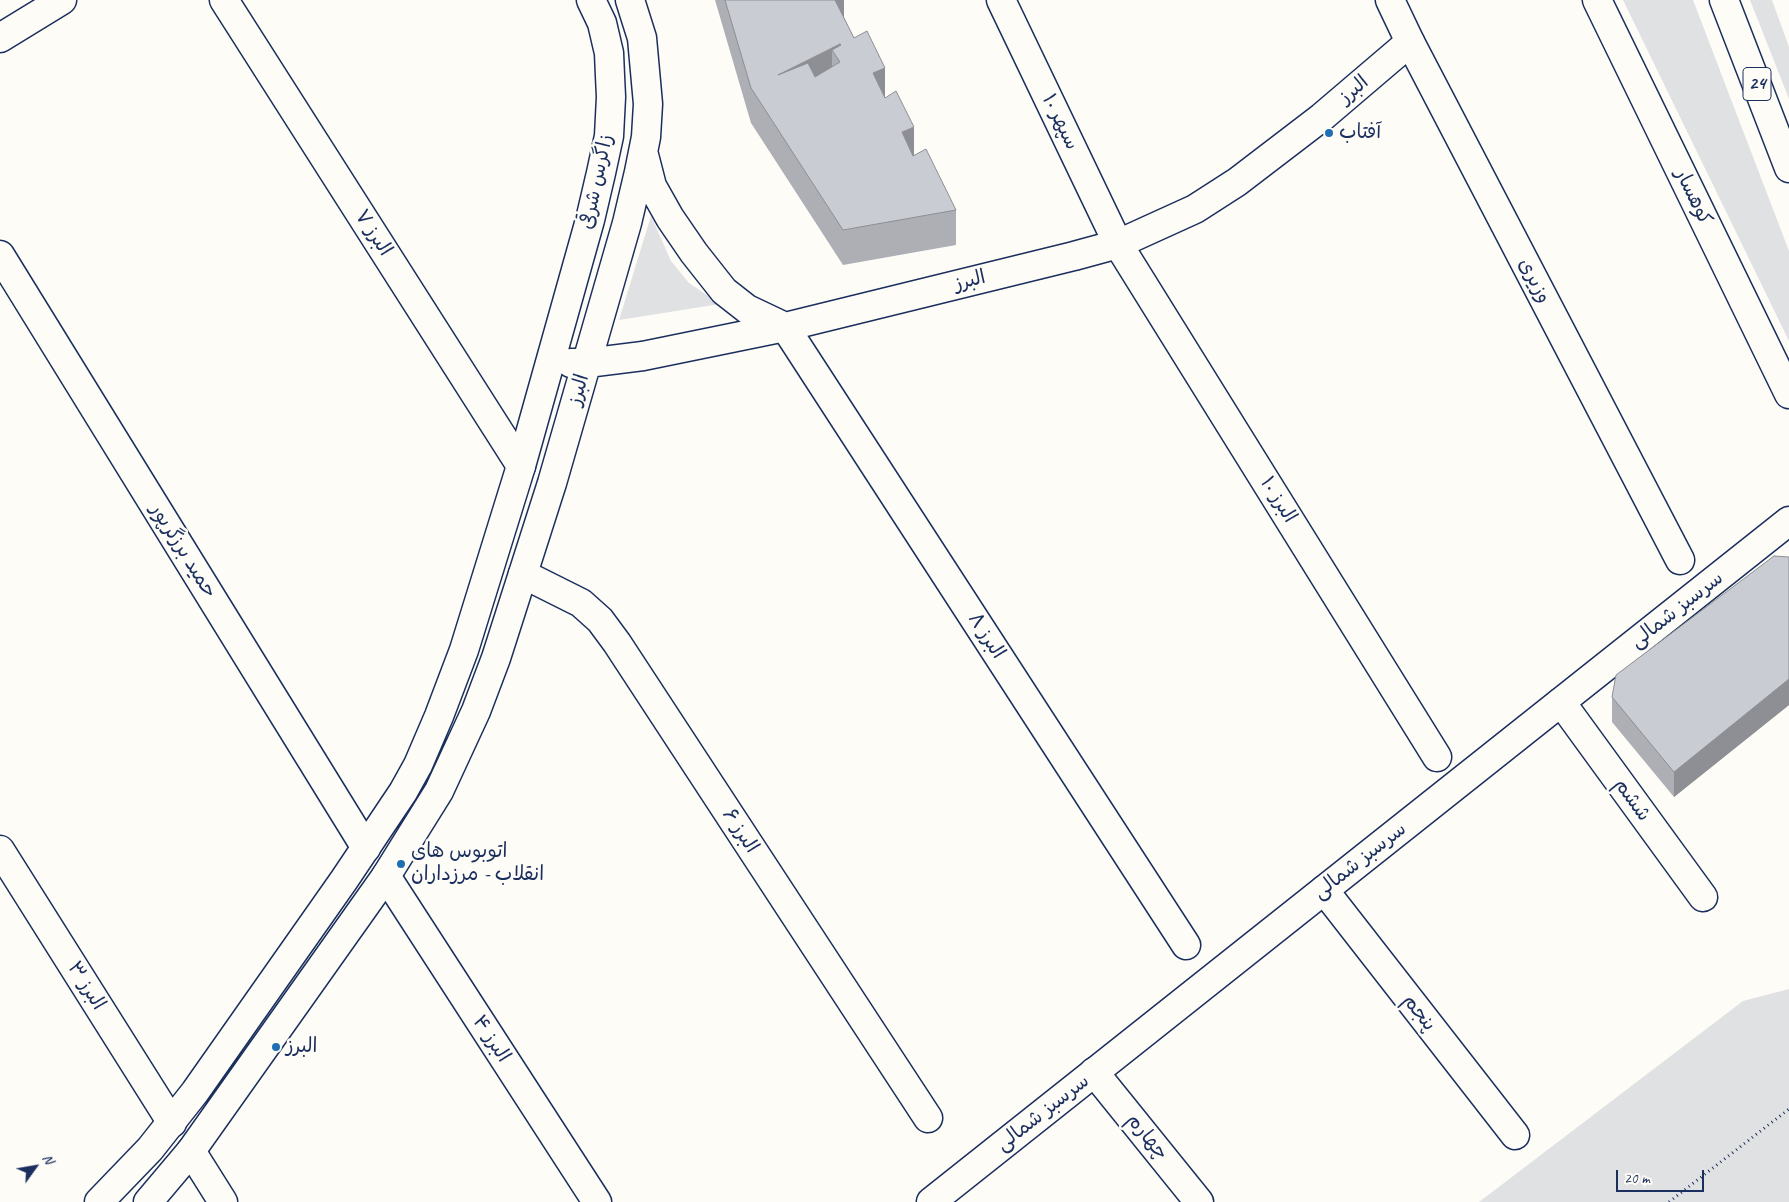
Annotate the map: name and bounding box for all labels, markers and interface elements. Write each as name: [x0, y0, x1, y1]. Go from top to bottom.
road number: 24: [1743, 68, 1771, 100]
street label: البرز: [1334, 71, 1374, 109]
street label: سپهر ۱۰: [1036, 90, 1084, 154]
place label: آفتاب: [1339, 121, 1381, 145]
marker: آفتاب: [1323, 127, 1335, 139]
street label: زاگرس شرقی: [575, 132, 619, 232]
street label: کوهسار: [1669, 165, 1717, 229]
street label: البرز ۷: [349, 205, 397, 261]
street label: وزیری: [1513, 254, 1555, 308]
street label: البرز: [952, 266, 988, 296]
street label: البرز: [563, 372, 595, 408]
street label: البرز ۱۰: [1255, 472, 1301, 528]
street label: حمید برزگرپور: [144, 499, 222, 603]
street label: سرسبز شمالی: [1626, 566, 1728, 654]
street label: البرز ۸: [962, 608, 1010, 664]
street label: ششم: [1608, 774, 1656, 826]
street label: البرز ۶: [717, 804, 763, 858]
street label: سرسبز شمالی: [1309, 817, 1411, 905]
place label: اتوبوس های انقلاب - مرزداران: [411, 840, 544, 887]
marker: اتوبوس های انقلاب - مرزداران: [395, 858, 407, 870]
street label: البرز ۳: [62, 957, 110, 1015]
street label: پنجم: [1397, 990, 1441, 1036]
street label: البرز ۴: [467, 1011, 515, 1067]
place label: البرز: [286, 1035, 318, 1059]
marker: البرز: [270, 1041, 282, 1053]
street label: سرسبز شمالی: [992, 1069, 1094, 1157]
street label: چهارم: [1121, 1109, 1173, 1165]
north arrow: [10, 1142, 60, 1192]
text: N: [39, 1151, 58, 1167]
scale bar: [1619, 1160, 1706, 1192]
text: 20 m: [1624, 1169, 1650, 1188]

